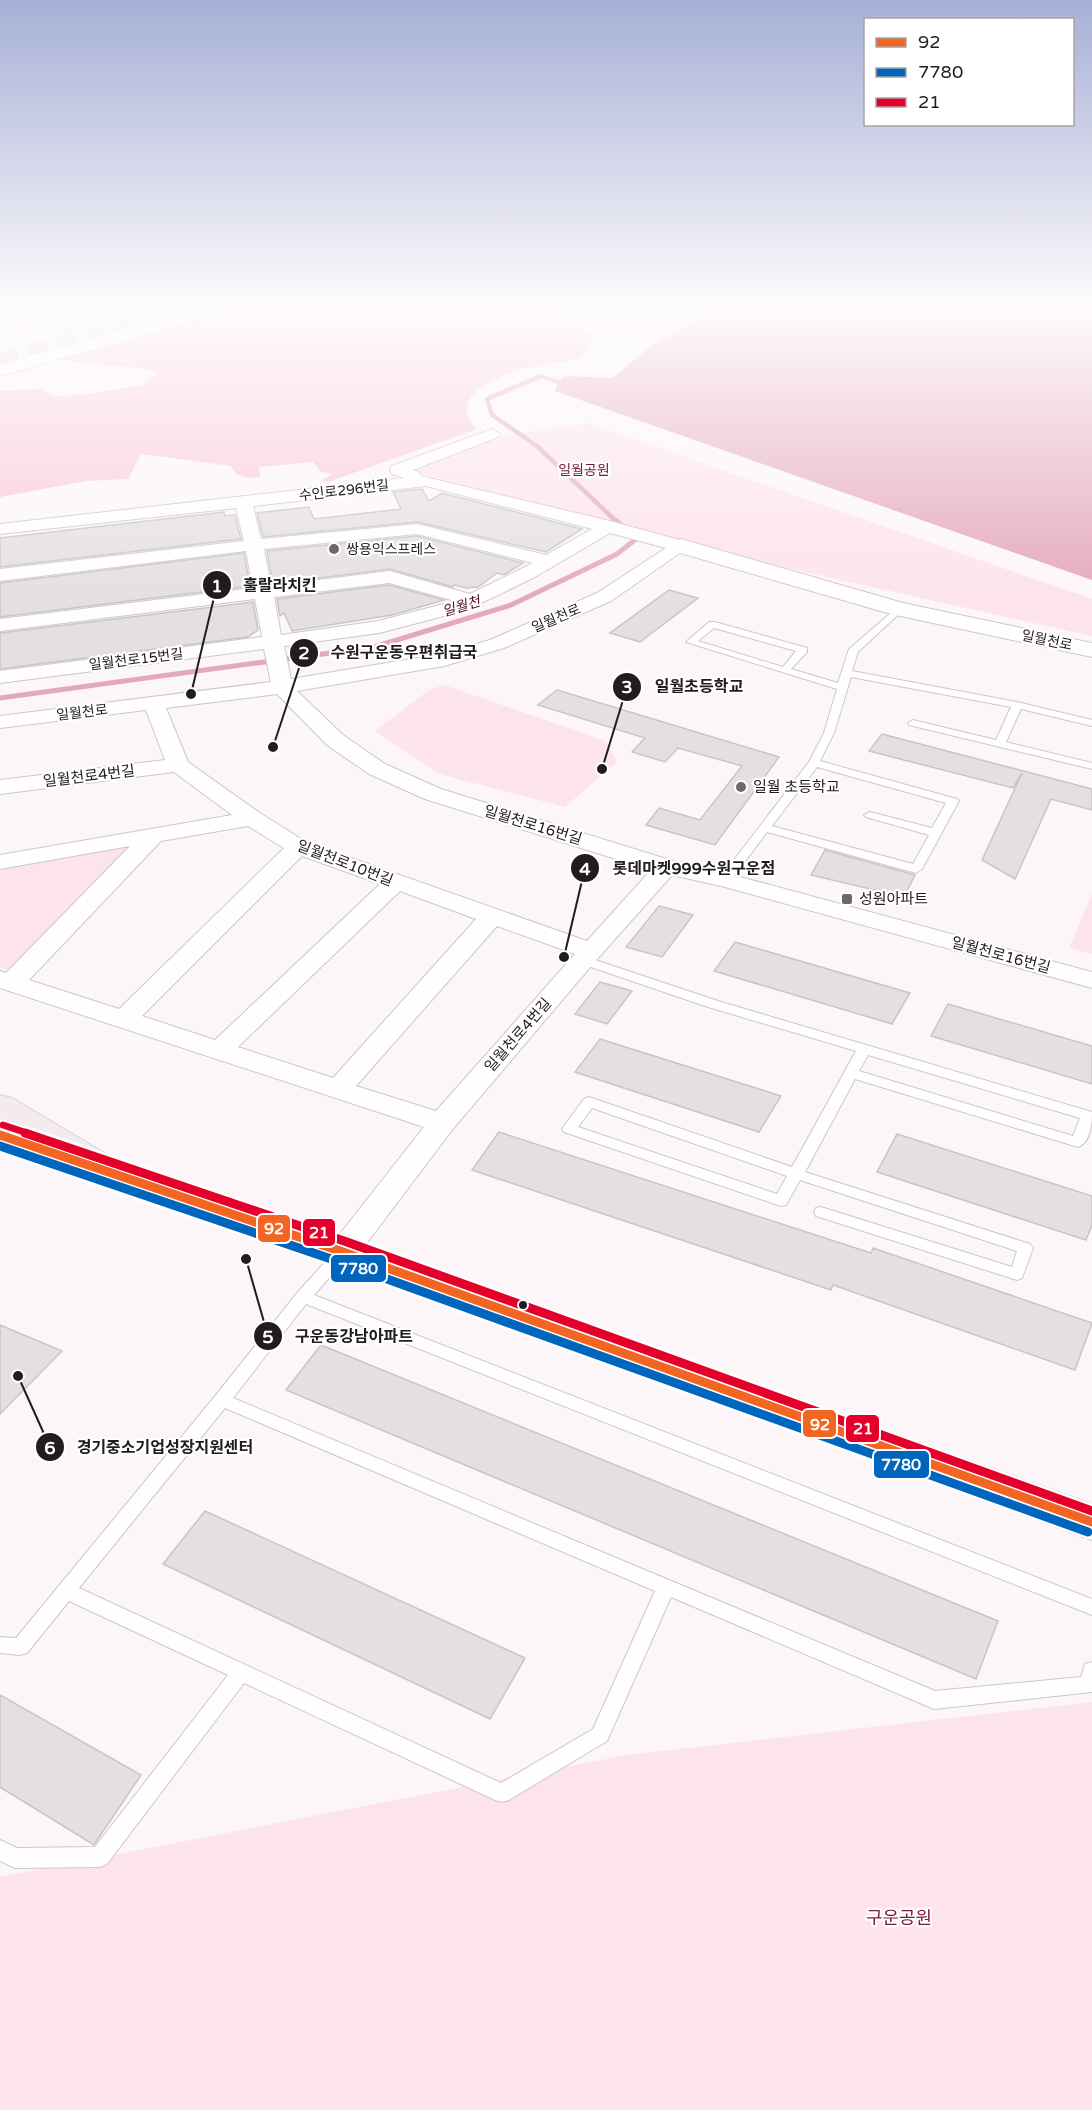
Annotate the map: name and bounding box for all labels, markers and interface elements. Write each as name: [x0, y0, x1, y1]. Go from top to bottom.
legend: [864, 18, 1074, 126]
text: 92: [918, 31, 941, 53]
text: 7780: [918, 61, 963, 83]
text: 21: [918, 91, 941, 113]
park label: 일월공원: [558, 462, 610, 479]
street label: 수인로296번길: [298, 477, 390, 504]
place label: 쌍용익스프레스: [346, 541, 436, 558]
marker: 쌍용익스프레스: [327, 542, 341, 556]
callout: 훌랄라치킨: [202, 568, 329, 602]
text: 1: [211, 575, 223, 597]
text: 훌랄라치킨: [243, 576, 317, 596]
water label: 일월천: [440, 592, 483, 620]
street label: 일월천로: [529, 601, 583, 636]
street label: 일월천로: [1020, 627, 1074, 654]
callout: 수원구운동우편취급국: [289, 636, 490, 670]
text: 2: [298, 642, 310, 664]
text: 수원구운동우편취급국: [330, 643, 478, 663]
street label: 일월천로15번길: [88, 645, 184, 674]
callout: 일월초등학교: [612, 670, 755, 704]
text: 3: [621, 676, 633, 698]
text: 일월초등학교: [655, 677, 743, 697]
street label: 일월천로: [55, 701, 109, 724]
street label: 일월천로4번길: [42, 761, 136, 791]
place label: 일월 초등학교: [753, 778, 840, 796]
marker: 일월 초등학교: [734, 780, 748, 794]
street label: 일월천로16번길: [482, 802, 584, 848]
street label: 일월천로10번길: [294, 836, 396, 890]
callout: 롯데마켓999수원구운점: [570, 851, 787, 885]
text: 4: [579, 858, 591, 880]
text: 롯데마켓999수원구운점: [613, 859, 775, 879]
place label: 성원아파트: [859, 890, 928, 908]
marker: 성원아파트: [840, 892, 854, 906]
street label: 일월천로16번길: [950, 933, 1052, 977]
street label: 일월천로4번길: [481, 994, 555, 1076]
line badge: 92: [257, 1214, 291, 1243]
line badge: 21: [302, 1218, 336, 1247]
text: 92: [264, 1219, 284, 1239]
text: 21: [309, 1223, 329, 1243]
line badge: 7780: [330, 1254, 387, 1283]
text: 7780: [338, 1259, 378, 1279]
unlabelled marker: [517, 1299, 529, 1311]
callout: 구운동강남아파트: [253, 1319, 425, 1353]
text: 5: [262, 1326, 274, 1348]
text: 구운동강남아파트: [295, 1327, 413, 1347]
line badge: 92: [802, 1409, 837, 1438]
line badge: 21: [845, 1414, 880, 1443]
text: 92: [810, 1415, 830, 1435]
text: 21: [853, 1419, 873, 1439]
callout: 경기중소기업성장지원센터: [35, 1430, 266, 1464]
text: 6: [44, 1437, 56, 1459]
text: 경기중소기업성장지원센터: [77, 1438, 253, 1458]
line badge: 7780: [873, 1450, 930, 1479]
text: 7780: [881, 1455, 921, 1475]
park label: 구운공원: [866, 1907, 932, 1929]

